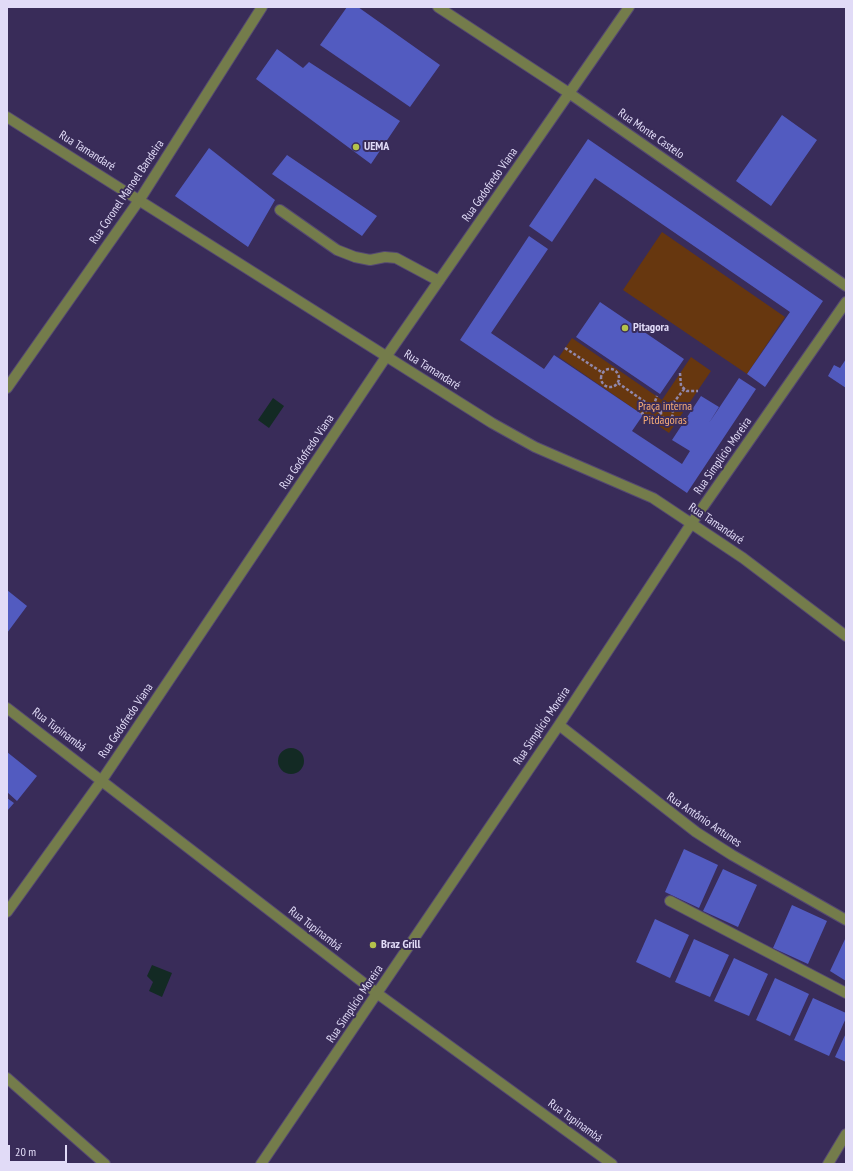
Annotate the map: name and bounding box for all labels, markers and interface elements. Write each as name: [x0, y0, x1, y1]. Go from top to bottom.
street label: Rua Monte Castelo: [615, 106, 687, 162]
street label: Rua Tamandaré: [56, 128, 118, 174]
street label: Rua Coronel Manoel Bandeira: [87, 137, 167, 247]
place label: UEMA: [364, 140, 389, 154]
marker: UEMA: [351, 142, 361, 152]
street label: Rua Godofredo Viana: [459, 145, 521, 225]
place label: Pitagora: [633, 321, 669, 335]
marker: Pitagora: [620, 323, 630, 333]
street label: Rua Tamandaré: [401, 347, 463, 393]
park label: Praça interna Pitdagoras: [638, 400, 692, 428]
street label: Rua Godofredo Viana: [277, 412, 337, 492]
street label: Rua Simplício Moreira: [691, 415, 755, 497]
street label: Rua Tamandaré: [686, 500, 746, 548]
street label: Rua Godofredo Viana: [96, 681, 156, 761]
street label: Rua Simplício Moreira: [511, 684, 573, 768]
street label: Rua Tupinambá: [29, 705, 89, 755]
street label: Rua Antônio Antunes: [664, 790, 744, 850]
street label: Rua Tupinambá: [286, 904, 344, 954]
place label: Braz Grill: [381, 938, 420, 952]
marker: Braz Grill: [368, 940, 378, 950]
street label: Rua Simplício Moreira: [324, 962, 386, 1046]
street label: Rua Tupinambá: [545, 1096, 605, 1146]
scale bar: [10, 1137, 69, 1163]
text: 20 m: [15, 1144, 36, 1159]

